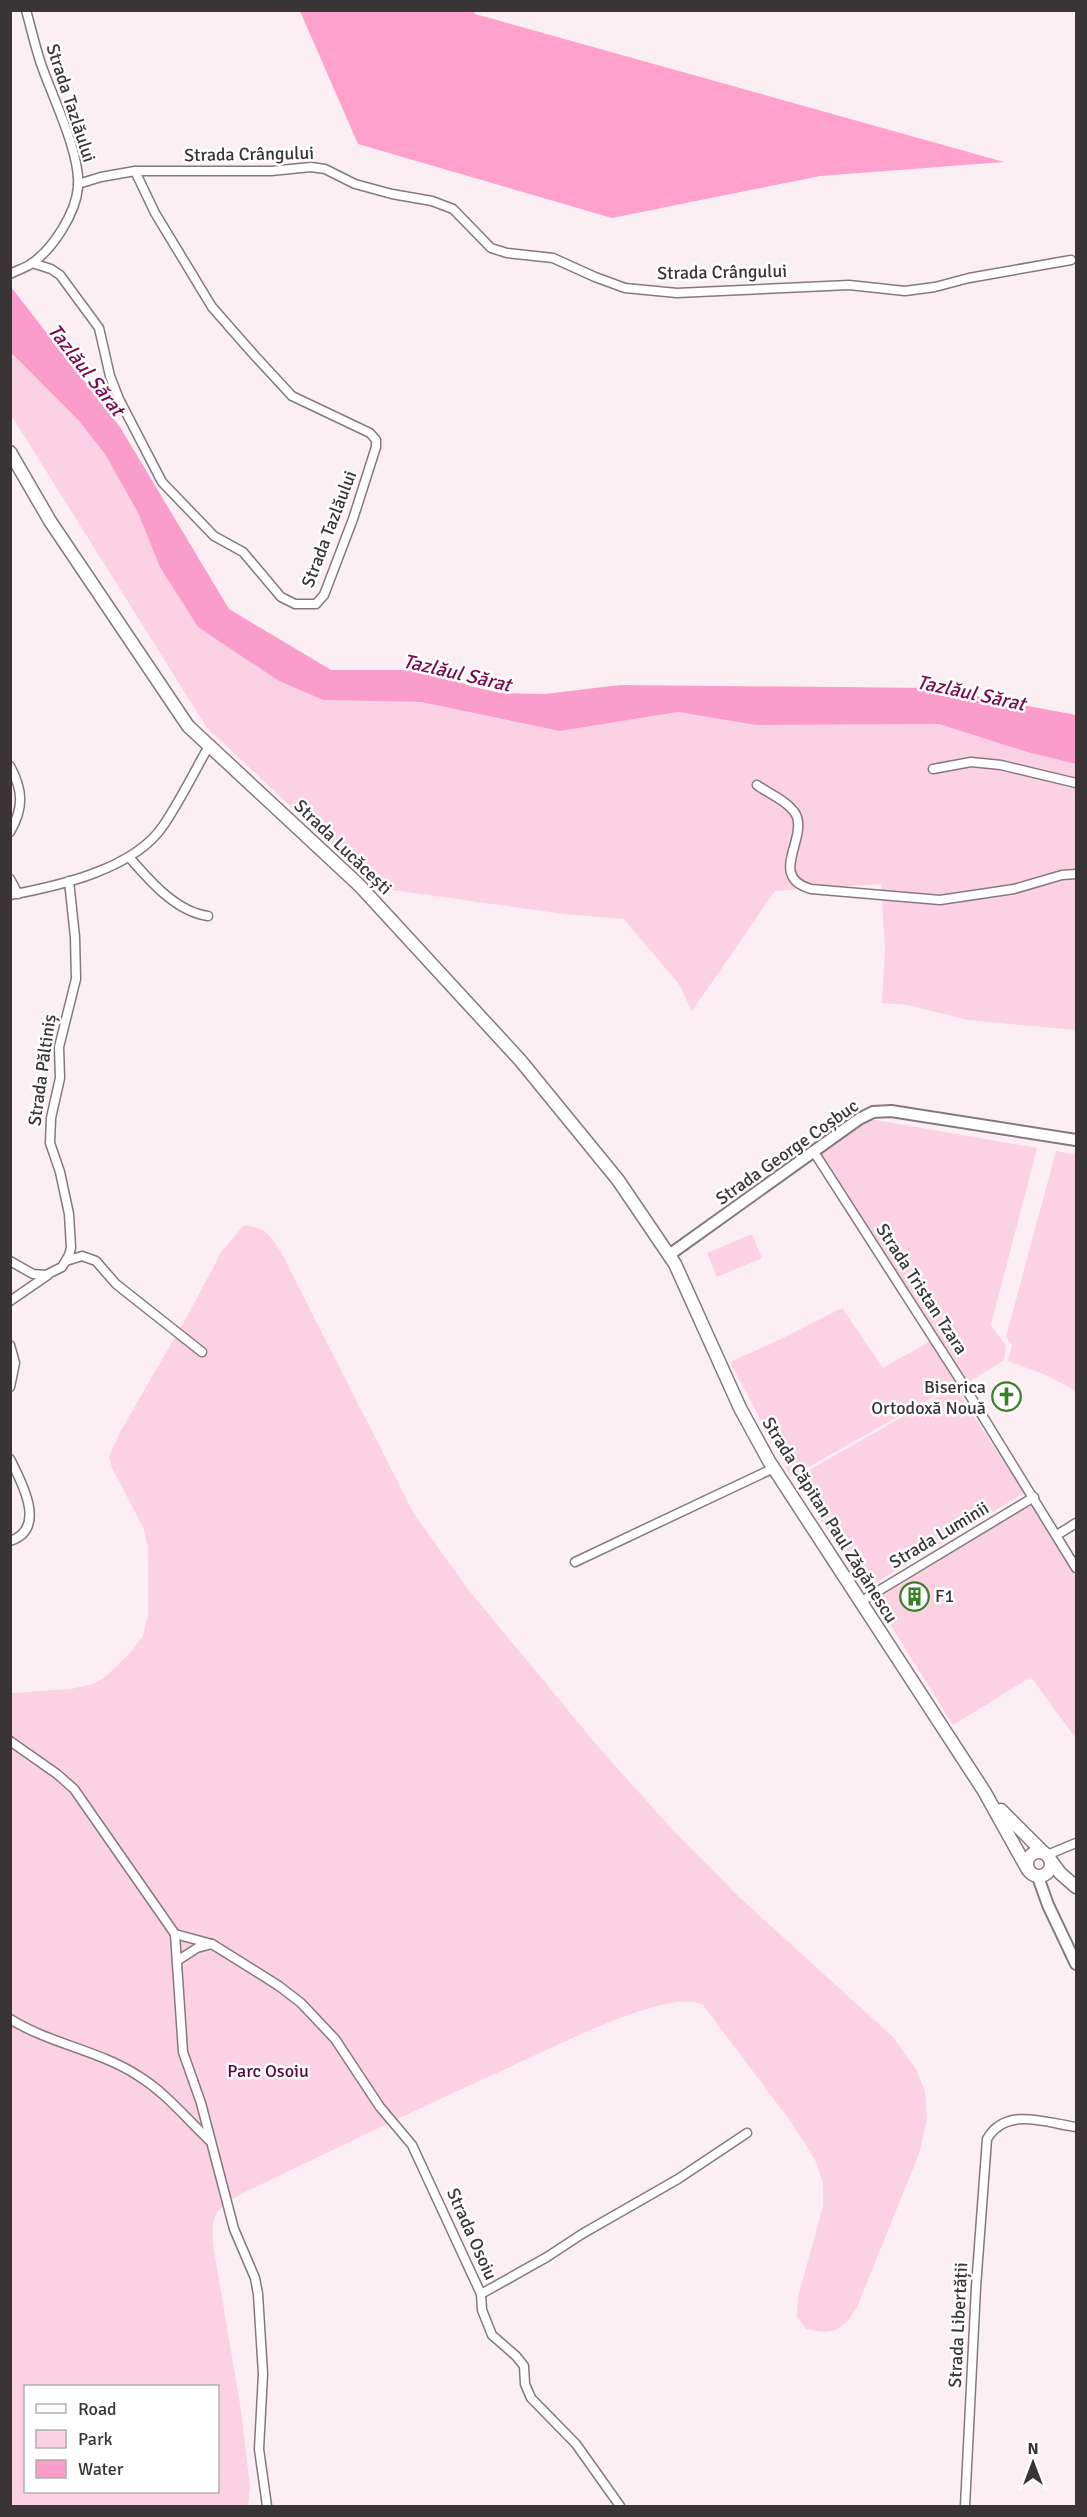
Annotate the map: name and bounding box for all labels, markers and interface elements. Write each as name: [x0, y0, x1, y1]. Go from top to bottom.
street label: Strada Tazlăului: [42, 41, 100, 165]
street label: Strada Crângului: [184, 142, 314, 166]
street label: Strada Crângului: [657, 260, 787, 284]
water label: Tazlăul Sărat: [42, 319, 131, 423]
street label: Strada Tazlăului: [297, 468, 361, 590]
water label: Tazlăul Sărat: [401, 648, 515, 698]
water label: Tazlăul Sărat: [915, 669, 1029, 717]
street label: Strada Lucăcești: [290, 795, 396, 899]
street label: Strada Păltiniș: [23, 1013, 61, 1127]
street label: Strada George Coșbuc: [711, 1094, 863, 1210]
street label: Strada Tristan Tzara: [871, 1219, 973, 1359]
place label: Biserica Ortodoxă Nouă: [871, 1376, 986, 1419]
church icon: Biserica Ortodoxă Nouă: [991, 1381, 1023, 1413]
street label: Strada Căpitan Paul Zăgănescu: [757, 1413, 903, 1627]
street label: Strada Luminii: [885, 1497, 993, 1573]
building icon: F1: [898, 1580, 930, 1612]
place label: F1: [935, 1585, 954, 1607]
park label: Parc Osoiu: [227, 2060, 309, 2082]
street label: Strada Osoiu: [442, 2185, 502, 2283]
street label: Strada Libertății: [944, 2262, 972, 2388]
legend: [24, 2385, 219, 2493]
text: Road: [78, 2398, 117, 2420]
text: Park: [78, 2428, 113, 2450]
north arrow: [1003, 2433, 1063, 2493]
text: N: [1027, 2439, 1039, 2459]
text: Water: [78, 2458, 124, 2480]

